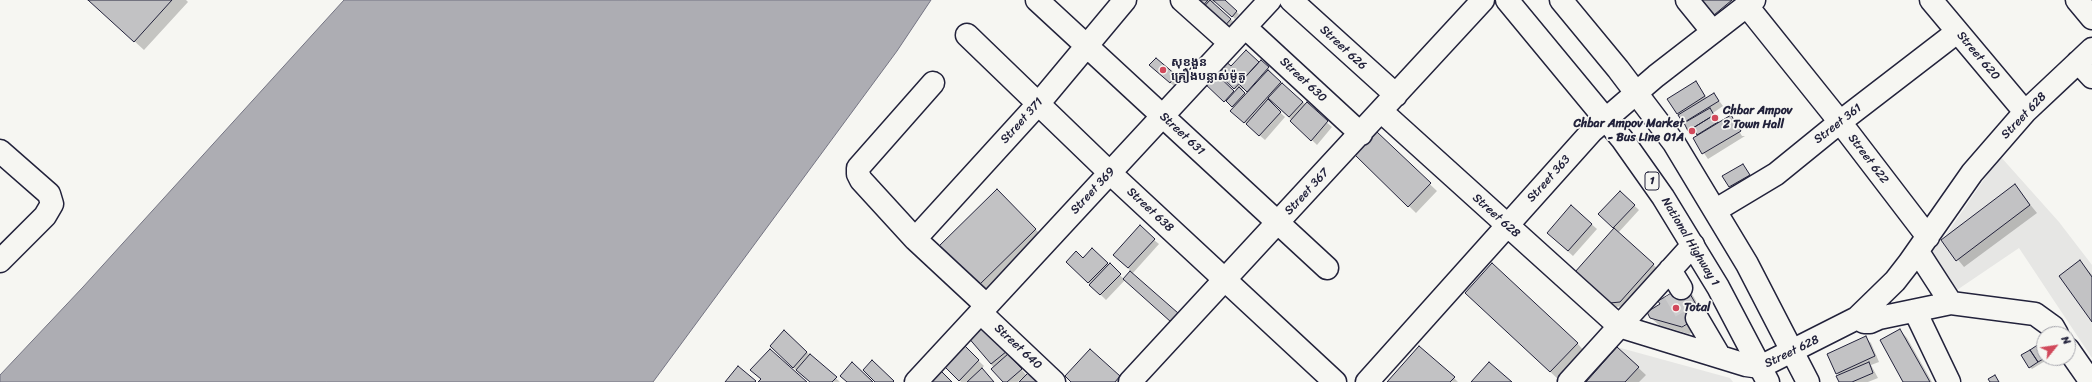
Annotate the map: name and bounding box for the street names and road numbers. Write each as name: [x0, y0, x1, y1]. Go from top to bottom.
street label: Street 626: [1317, 23, 1369, 73]
street label: Street 620: [1953, 29, 2003, 83]
street label: Street 630: [1277, 55, 1329, 105]
street label: Street 628: [1998, 90, 2050, 142]
street label: Street 371: [998, 95, 1046, 147]
street label: Street 361: [1811, 101, 1865, 147]
street label: Street 631: [1156, 109, 1208, 159]
street label: Street 622: [1845, 131, 1891, 187]
street label: Street 363: [1524, 153, 1574, 205]
street label: Street 369: [1068, 165, 1118, 217]
street label: Street 367: [1282, 166, 1332, 218]
road number: 1: [1645, 172, 1659, 190]
street label: Street 638: [1124, 185, 1176, 235]
street label: Street 628: [1469, 191, 1523, 241]
street label: National Highway 1: [1658, 195, 1722, 289]
street label: Street 640: [991, 321, 1045, 373]
street label: Street 628: [1762, 333, 1822, 371]

